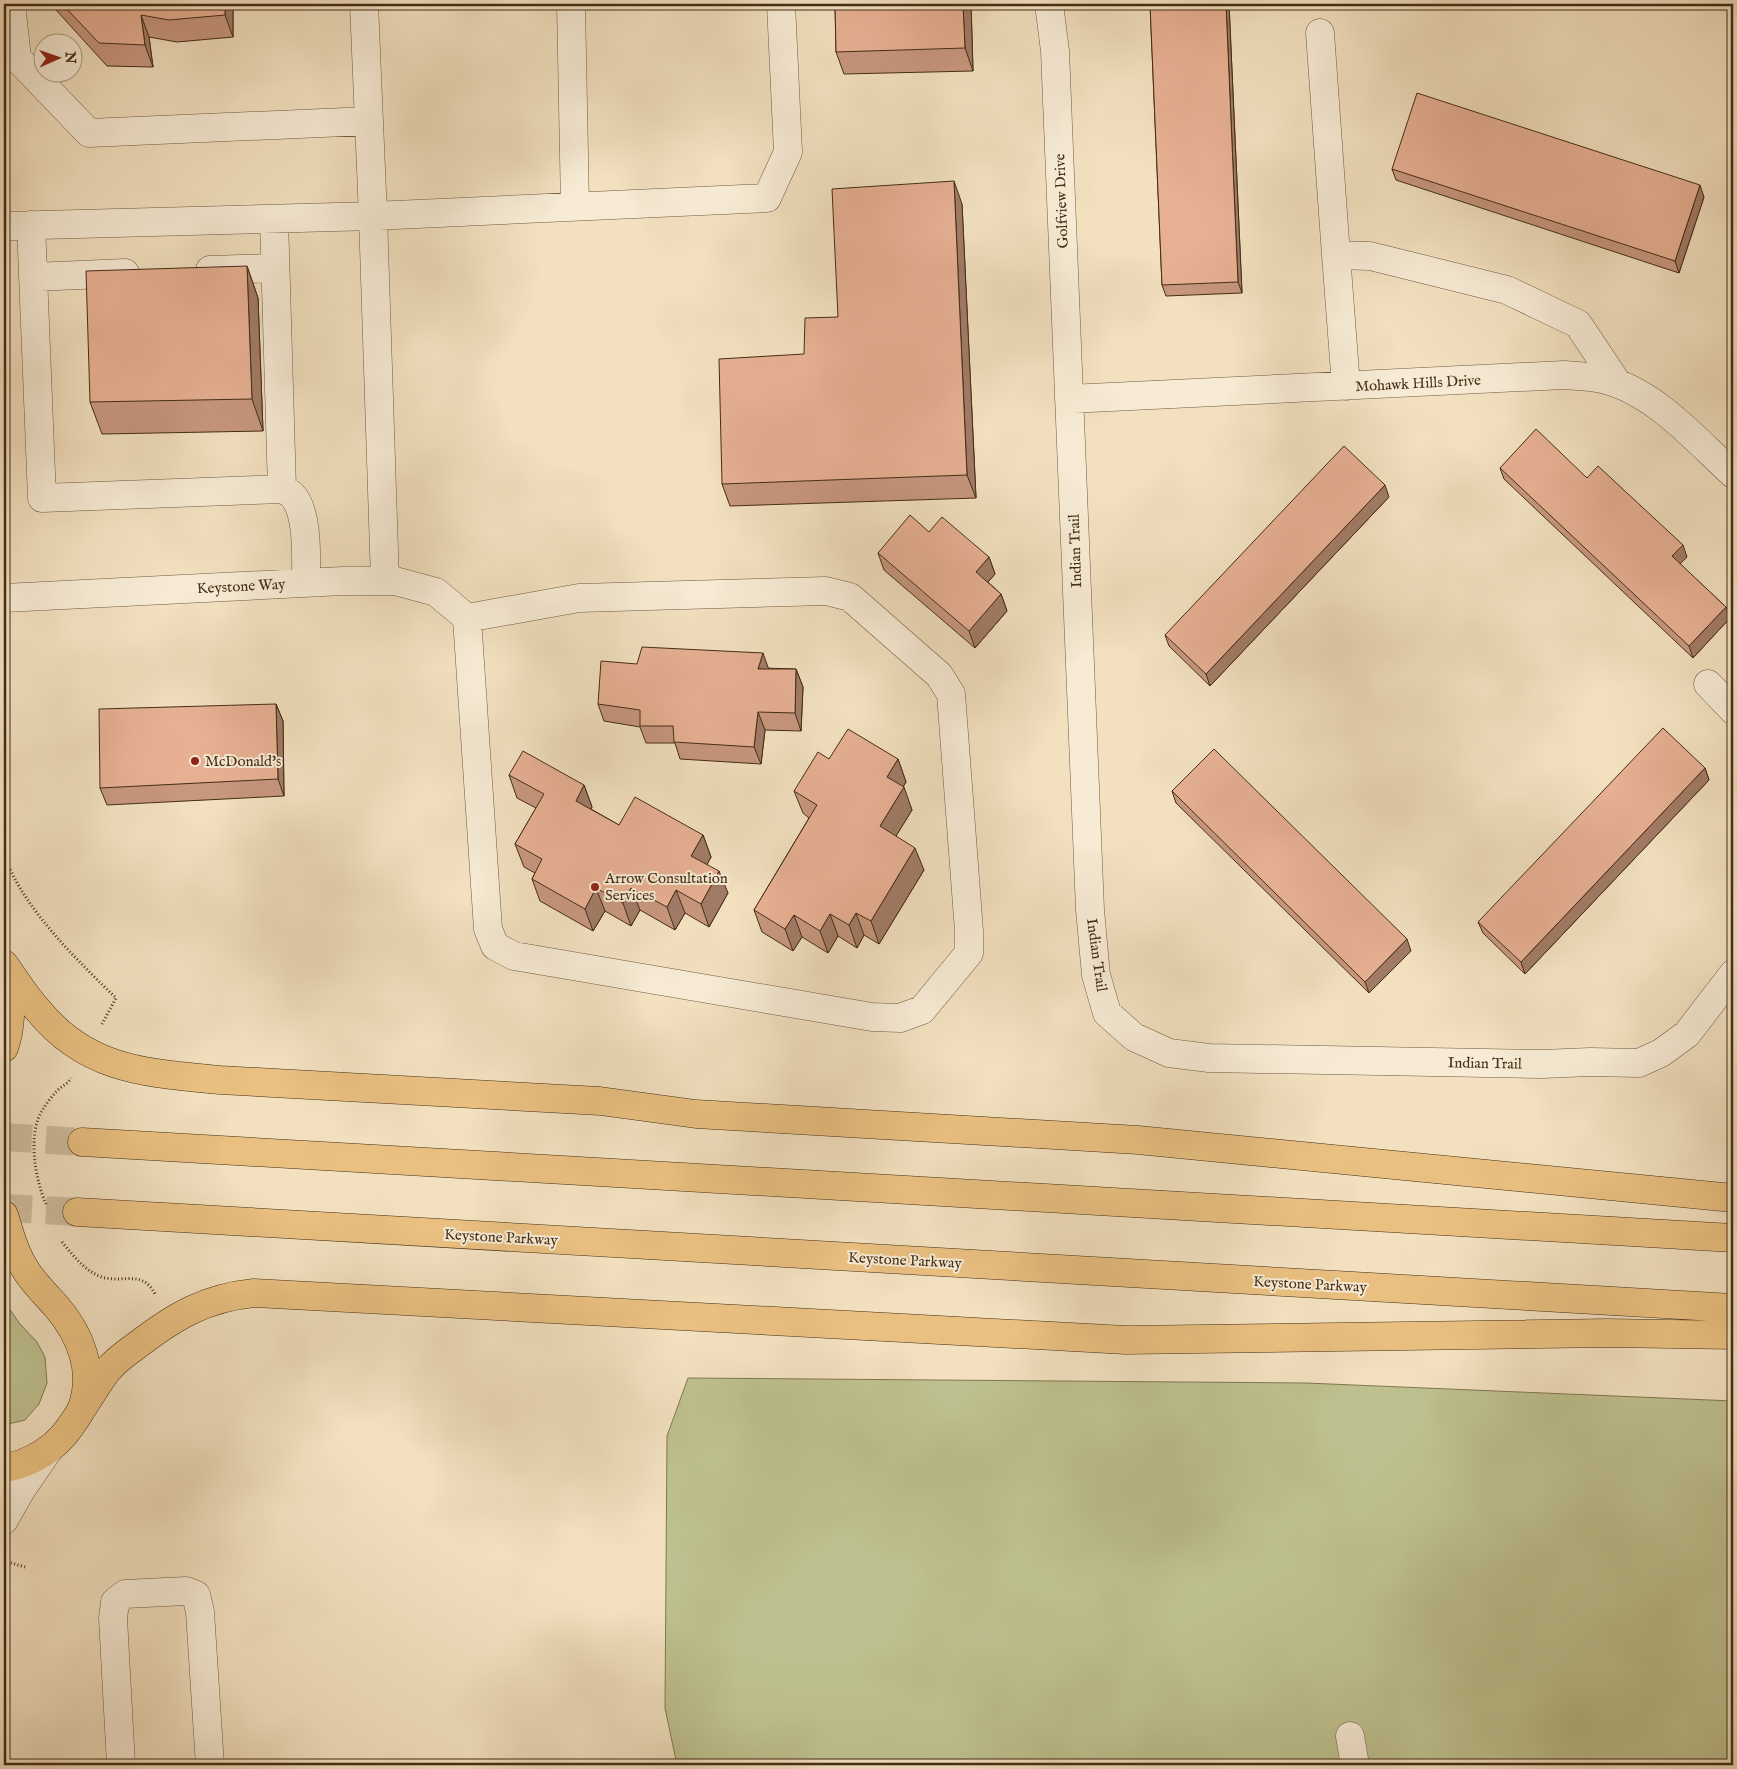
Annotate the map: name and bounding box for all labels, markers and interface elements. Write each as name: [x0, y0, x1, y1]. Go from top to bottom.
north arrow: [32, 32, 82, 82]
text: N: [61, 50, 79, 64]
street label: Golfview Drive: [1050, 153, 1073, 249]
street label: Mohawk Hills Drive: [1355, 371, 1481, 396]
street label: Indian Trail: [1065, 513, 1086, 588]
street label: Keystone Way: [196, 575, 286, 598]
place label: McDonald's: [205, 752, 281, 771]
marker: McDonald's: [189, 755, 201, 767]
place label: Arrow Consultation Services: [604, 869, 728, 905]
marker: Arrow Consultation Services: [589, 881, 601, 893]
street label: Indian Trail: [1082, 917, 1111, 994]
street label: Indian Trail: [1448, 1053, 1523, 1074]
street label: Keystone Parkway: [444, 1225, 559, 1250]
street label: Keystone Parkway: [848, 1248, 963, 1273]
street label: Keystone Parkway: [1253, 1272, 1368, 1297]

